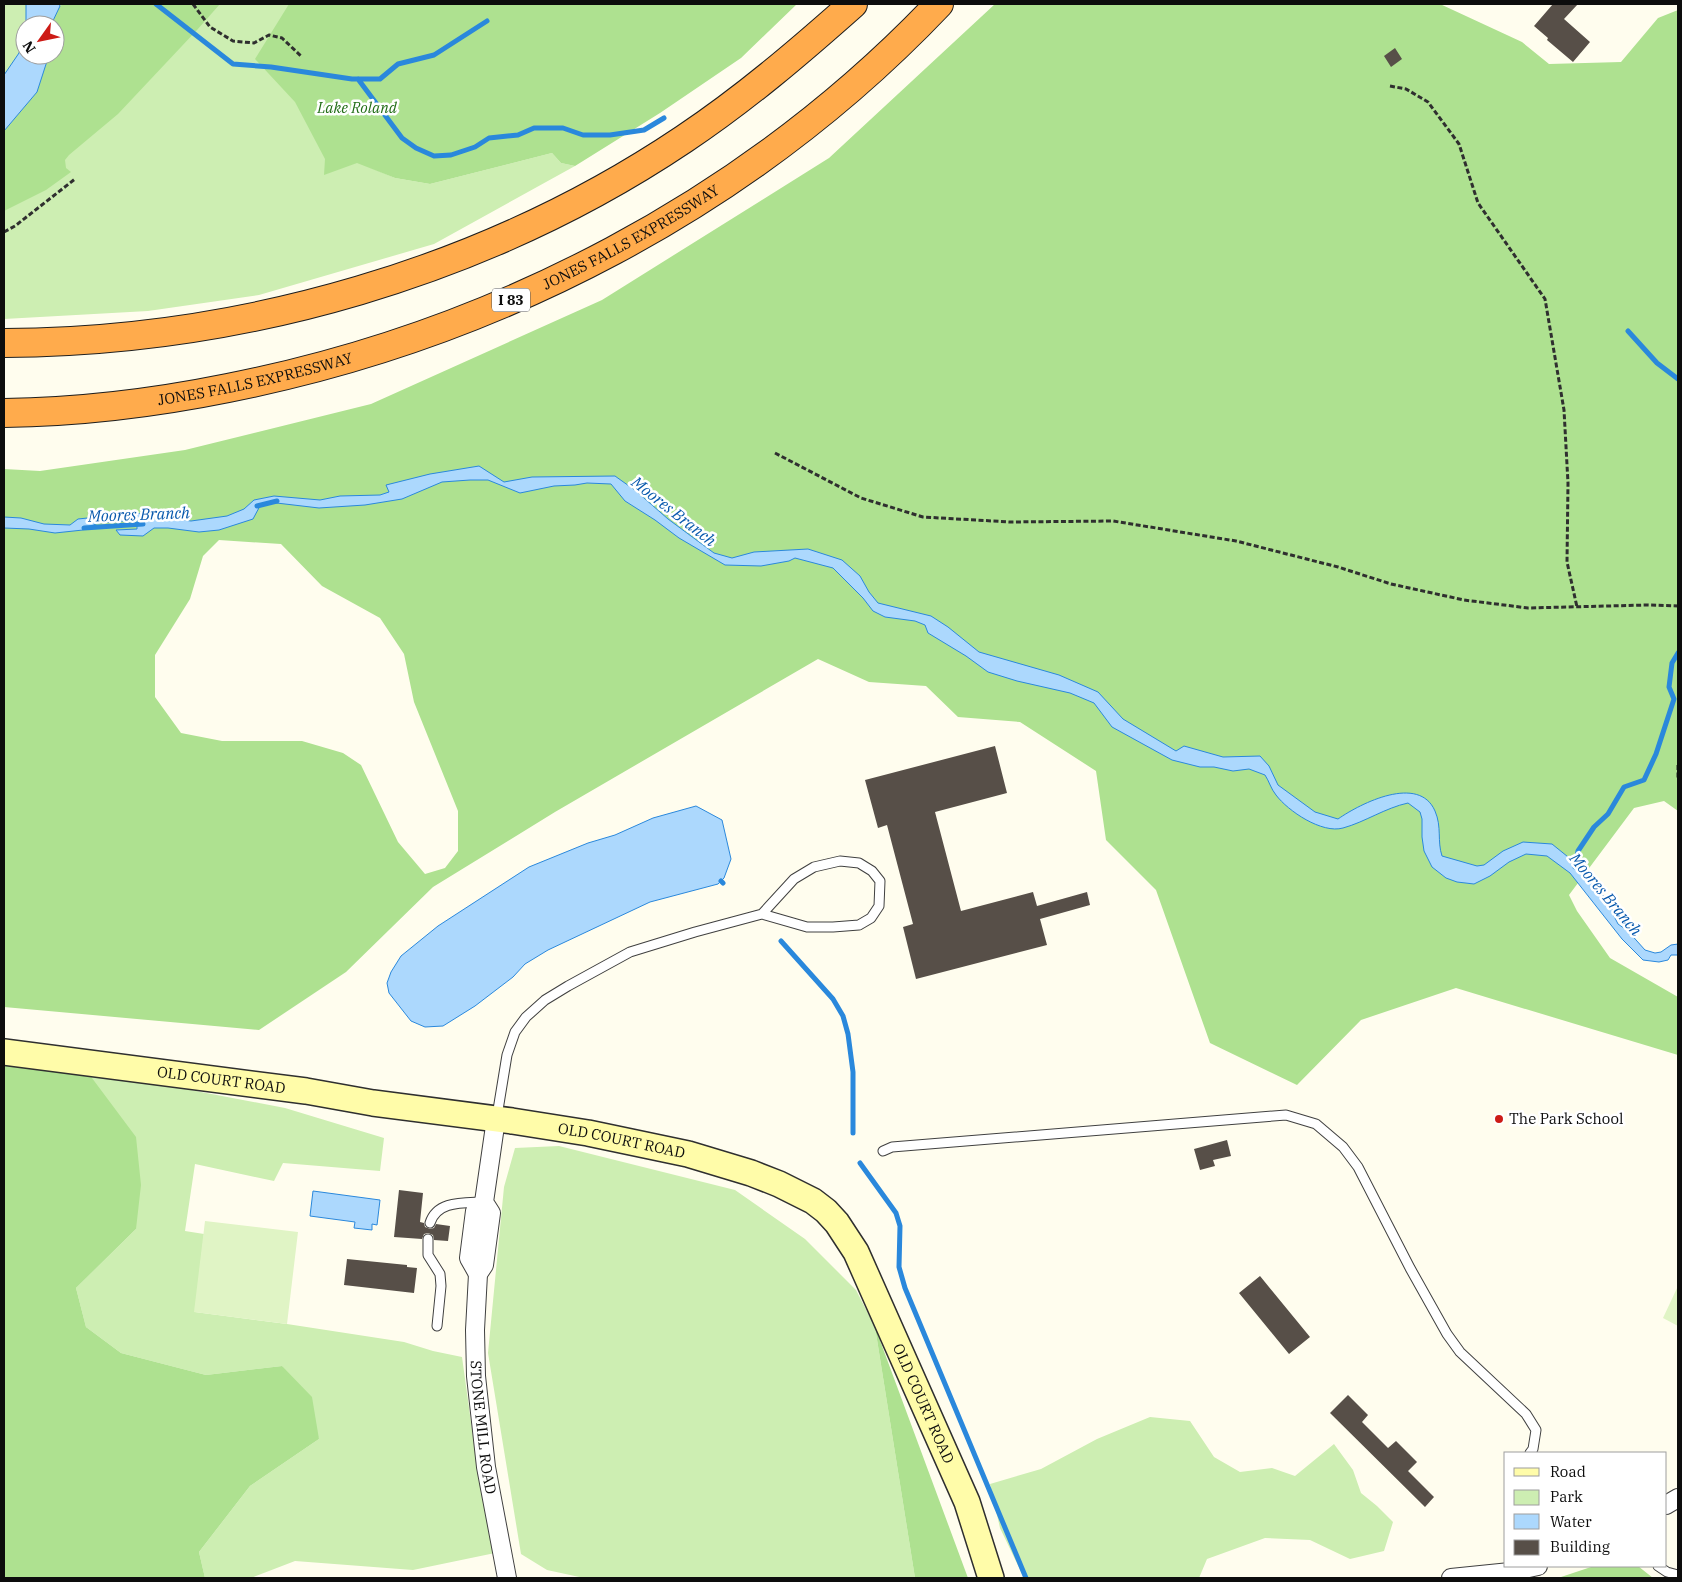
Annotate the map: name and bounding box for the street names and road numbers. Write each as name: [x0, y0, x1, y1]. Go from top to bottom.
street label: JONES FALLS EXPRESSWAY: [539, 180, 723, 294]
road number: I 83: [492, 288, 530, 312]
street label: JONES FALLS EXPRESSWAY: [156, 348, 355, 409]
street label: OLD COURT ROAD: [156, 1062, 287, 1097]
street label: OLD COURT ROAD: [557, 1118, 687, 1162]
street label: OLD COURT ROAD: [889, 1340, 959, 1466]
street label: STONE MILL ROAD: [467, 1360, 501, 1496]

